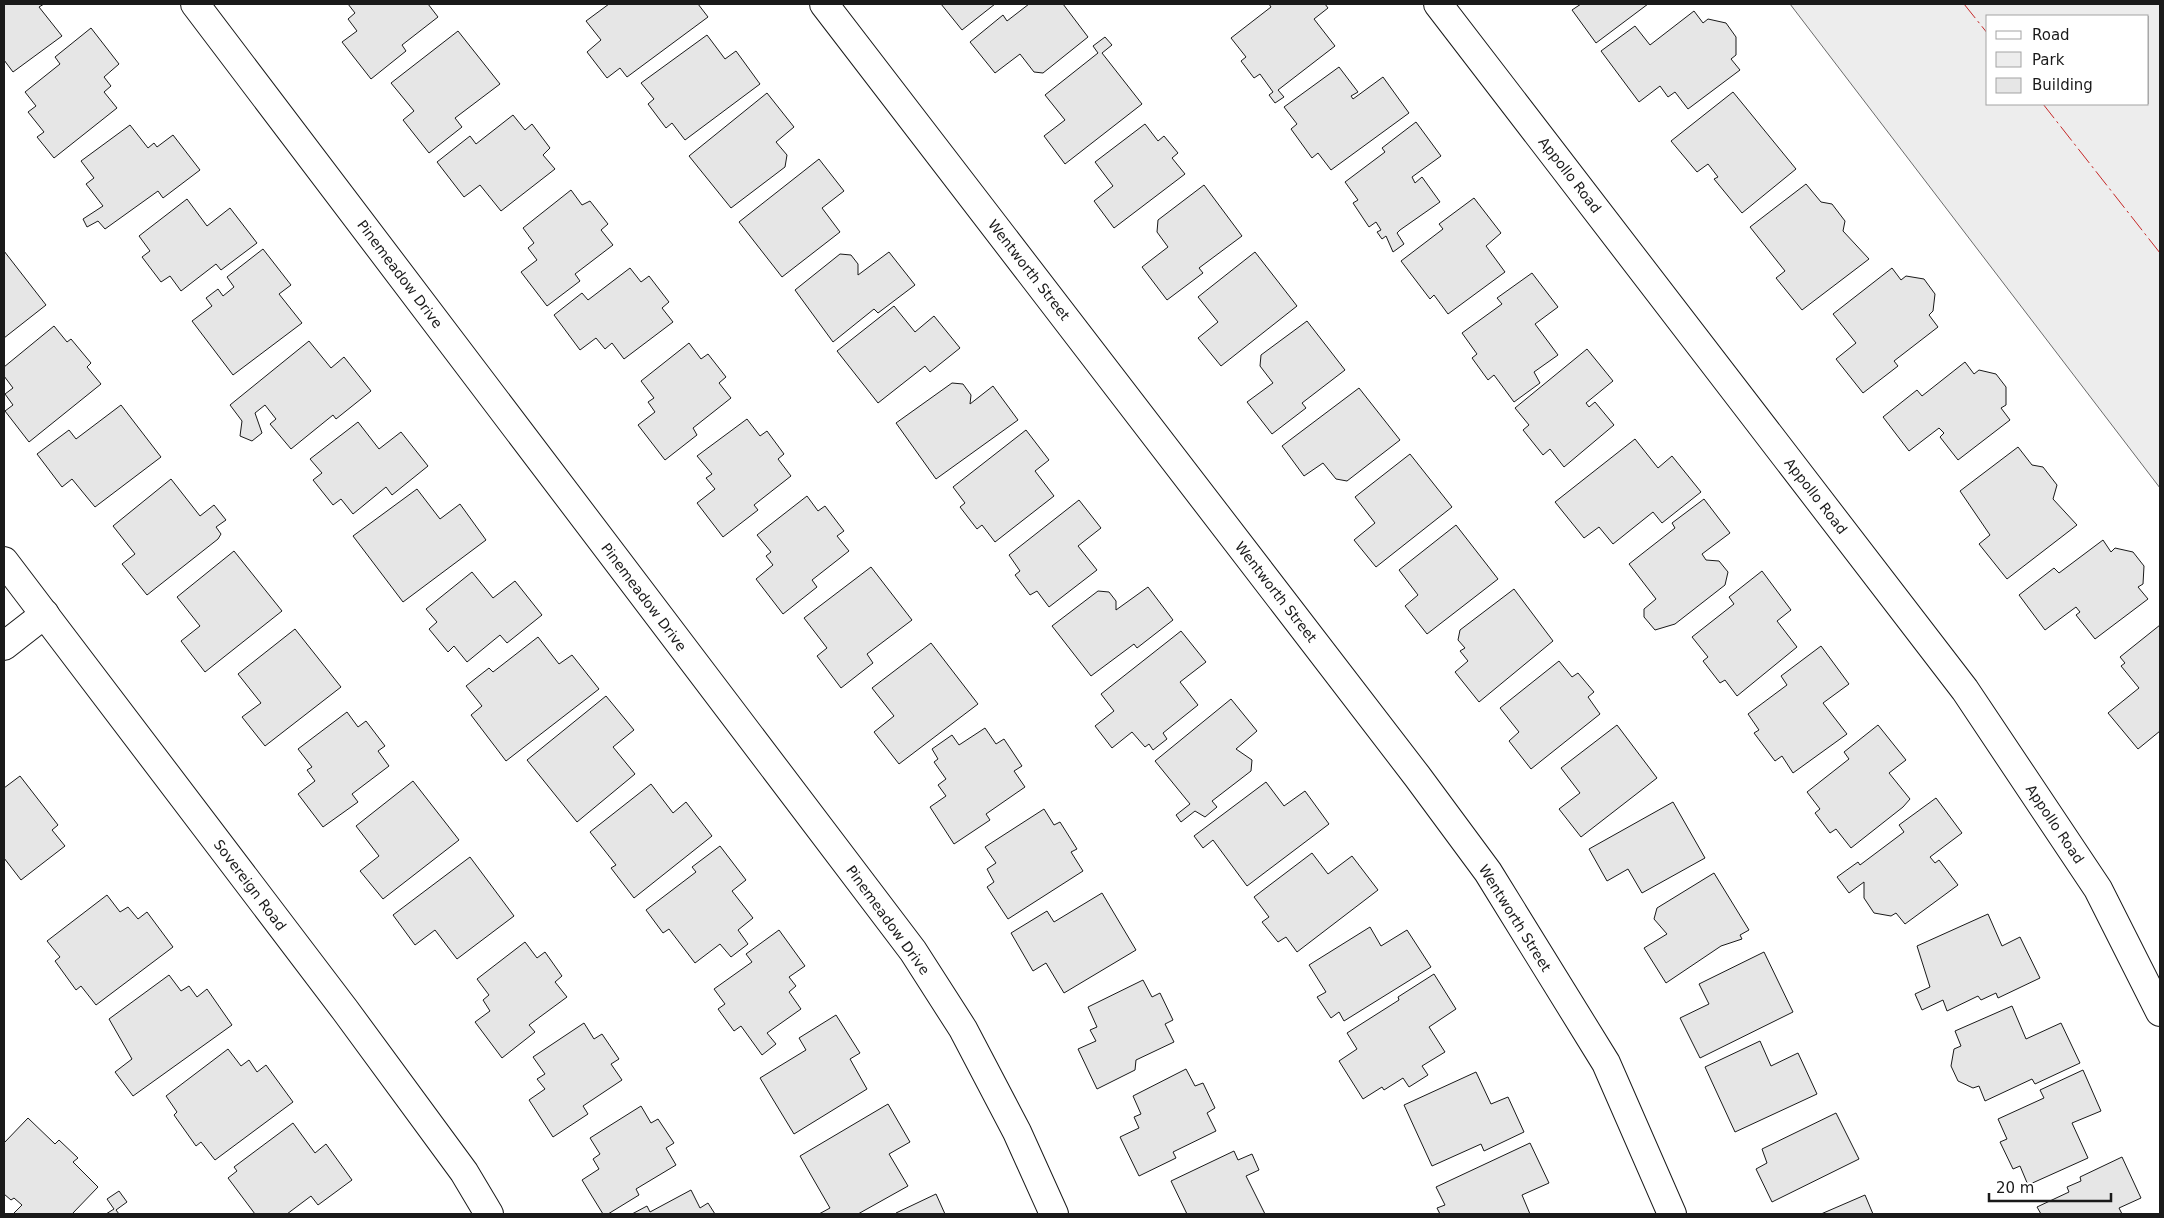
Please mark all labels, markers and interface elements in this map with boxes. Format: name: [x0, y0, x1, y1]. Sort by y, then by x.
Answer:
legend: [1986, 15, 2149, 105]
text: Road: [2032, 26, 2070, 44]
text: Park: [2032, 51, 2065, 69]
text: Building: [2032, 76, 2093, 94]
street label: Appollo Road: [1535, 134, 1605, 216]
street label: Pinemeadow Drive: [354, 217, 446, 331]
street label: Wentworth Street: [985, 217, 1074, 324]
street label: Appollo Road: [1781, 455, 1851, 537]
street label: Wentworth Street: [1232, 539, 1321, 646]
street label: Pinemeadow Drive: [598, 540, 690, 654]
street label: Appollo Road: [2023, 781, 2087, 867]
street label: Sovereign Road: [211, 836, 289, 934]
street label: Pinemeadow Drive: [843, 862, 933, 978]
street label: Wentworth Street: [1476, 862, 1555, 975]
scale bar: [1989, 1170, 2112, 1202]
text: 20 m: [1996, 1179, 2034, 1197]

